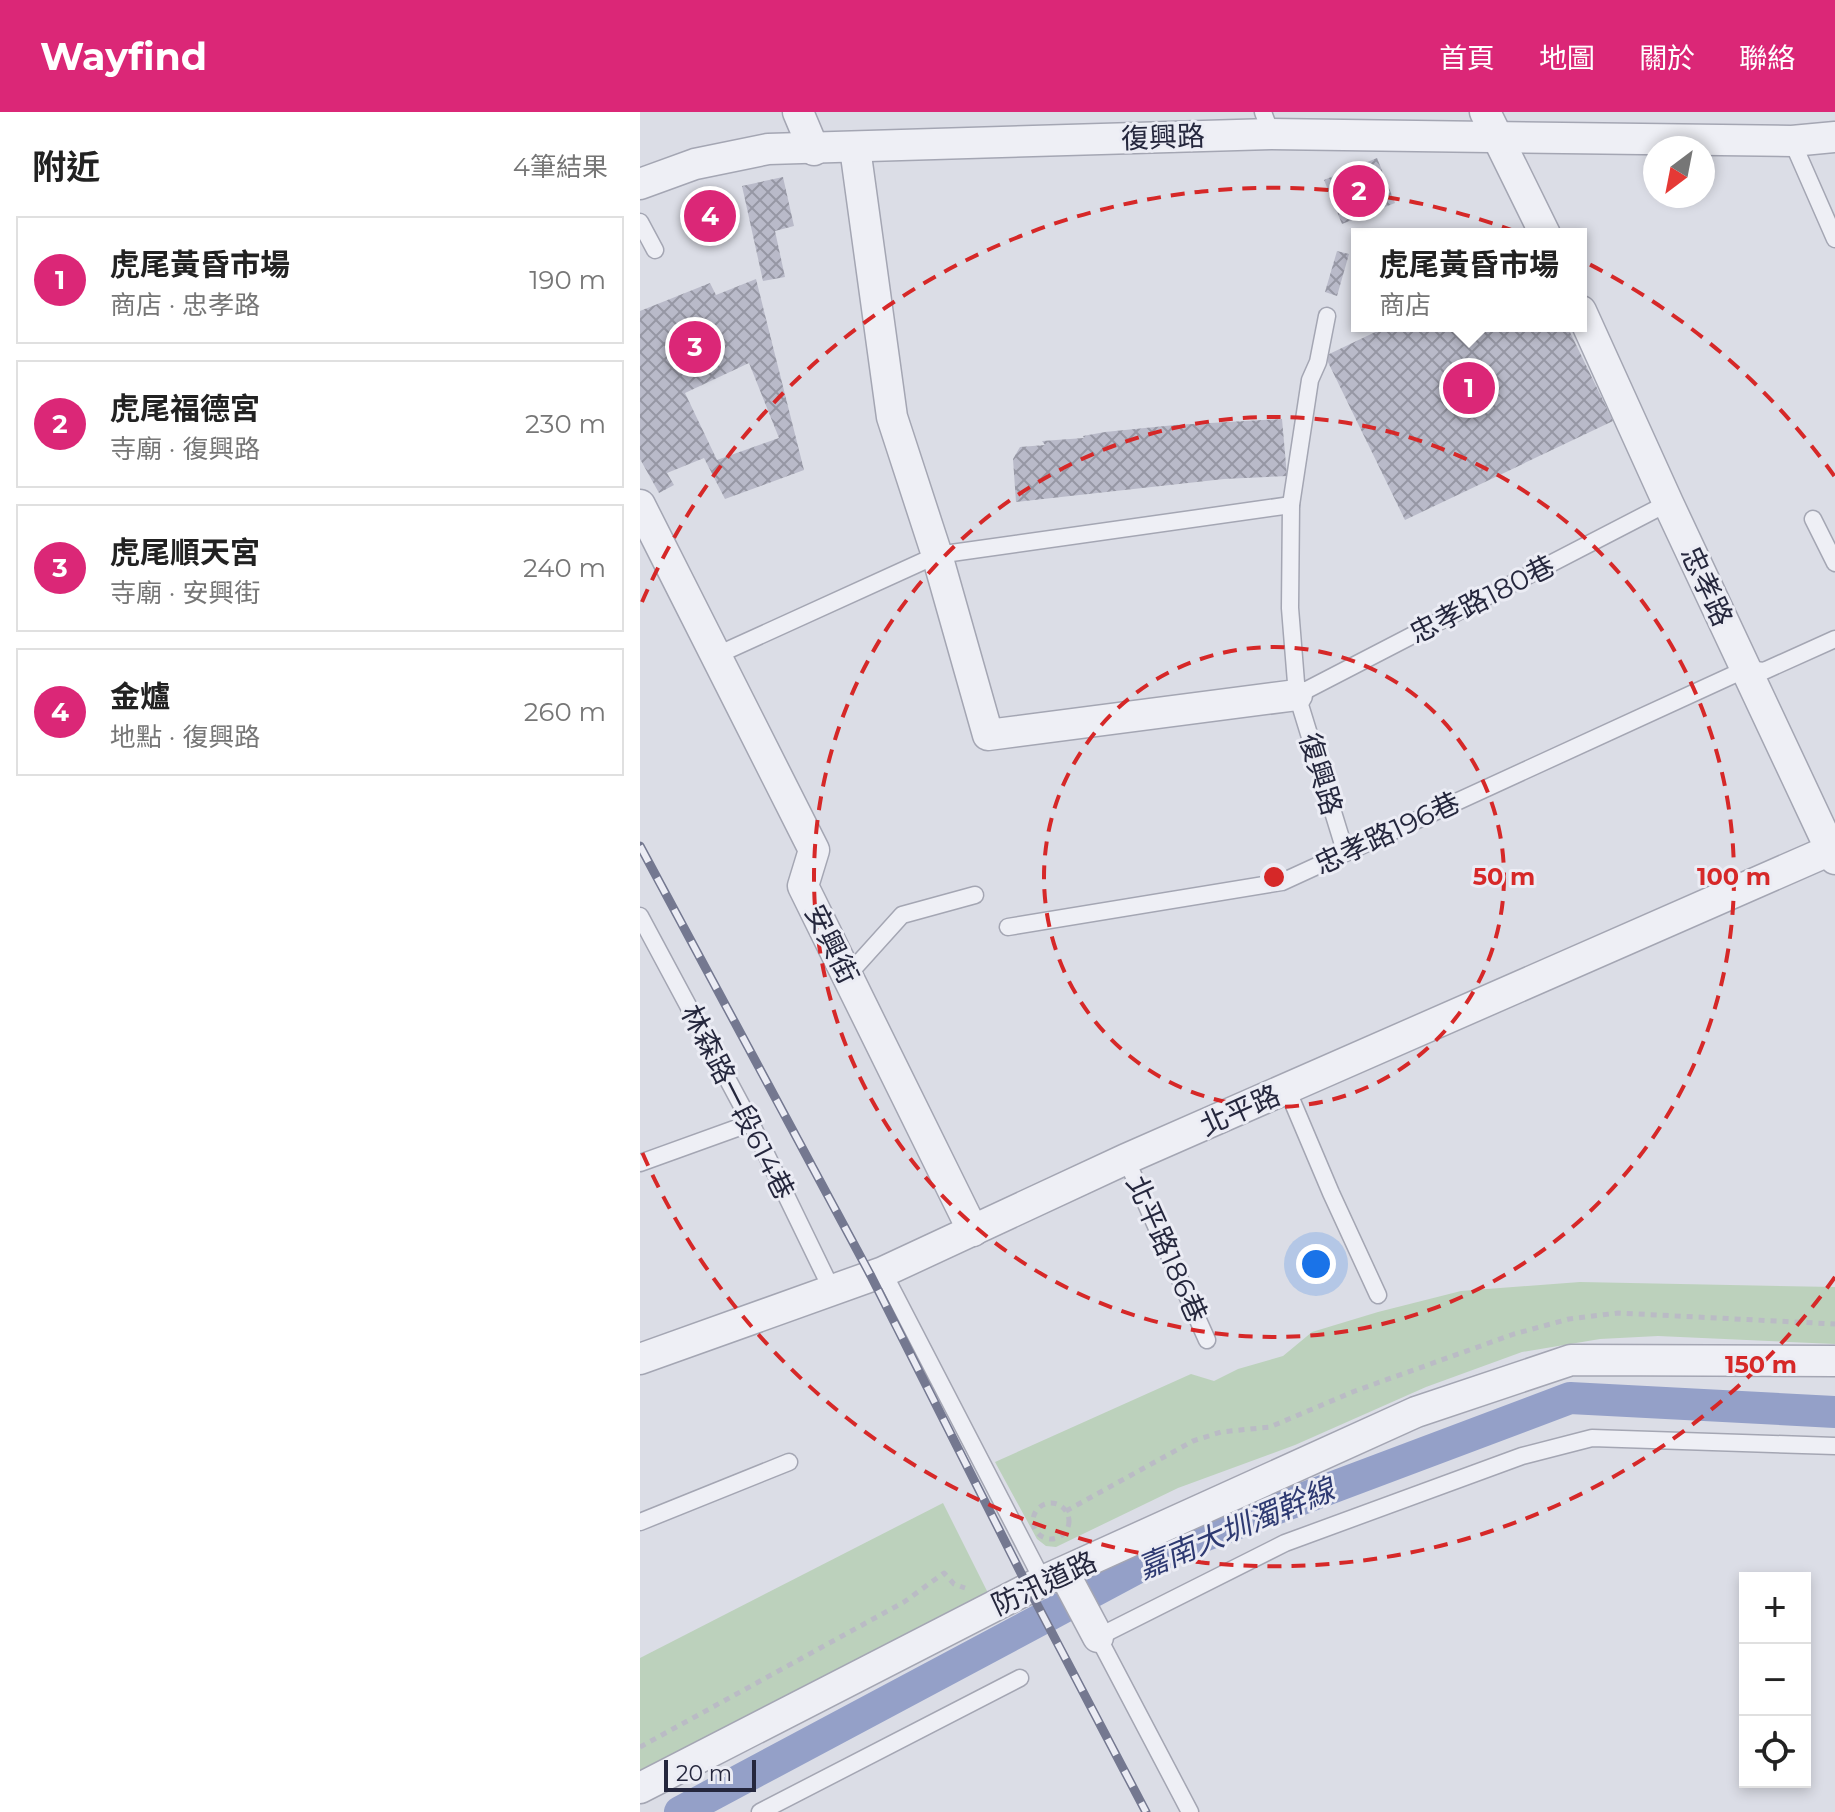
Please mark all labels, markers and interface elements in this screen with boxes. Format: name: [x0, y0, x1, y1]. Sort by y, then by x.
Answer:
text: Wayfind: [40, 33, 207, 80]
text: 首頁: [1439, 41, 1495, 75]
text: 地圖: [1539, 41, 1595, 75]
text: 關於: [1639, 41, 1695, 75]
text: 聯絡: [1739, 41, 1795, 75]
street label: 復興路: [1120, 119, 1206, 155]
north arrow: [1643, 136, 1715, 208]
text: 附近: [32, 146, 100, 188]
text: 4筆結果: [513, 151, 608, 183]
pin: 2: [1333, 161, 1385, 221]
pin: 4: [684, 186, 736, 246]
popup: [1351, 228, 1587, 332]
text: 虎尾黃昏市場: [110, 246, 290, 283]
text: 虎尾黃昏市場: [1379, 246, 1559, 283]
text: 1: [55, 264, 65, 296]
text: 190 m: [529, 264, 606, 296]
text: 商店 · 忠孝路: [110, 289, 260, 321]
text: 商店: [1379, 289, 1431, 321]
pin: 3: [669, 317, 721, 377]
pin: 1: [1443, 358, 1495, 418]
text: 虎尾福德宮: [110, 390, 260, 427]
text: 2: [52, 408, 68, 440]
text: 230 m: [525, 408, 606, 440]
text: 寺廟 · 復興路: [110, 433, 260, 465]
text: 虎尾順天宮: [110, 534, 260, 571]
street label: 忠孝路: [1674, 541, 1740, 631]
street label: 忠孝路180巷: [1404, 548, 1560, 650]
text: 3: [52, 552, 68, 584]
text: 240 m: [523, 552, 606, 584]
text: 寺廟 · 安興街: [110, 577, 260, 609]
text: 金爐: [110, 678, 170, 715]
text: 4: [51, 696, 69, 728]
text: 260 m: [524, 696, 606, 728]
text: 地點 · 復興路: [110, 721, 260, 753]
street label: 復興路: [1292, 729, 1350, 819]
street label: 忠孝路196巷: [1309, 785, 1465, 881]
text: 50 m: [1473, 862, 1535, 891]
text: 100 m: [1697, 862, 1771, 891]
centre of rings: [1260, 863, 1288, 891]
street label: 安興街: [798, 899, 866, 989]
street label: 林森路一段614巷: [674, 999, 802, 1205]
street label: 北平路: [1195, 1077, 1285, 1143]
street label: 北平路186巷: [1120, 1170, 1214, 1328]
your location: [1296, 1244, 1336, 1284]
text: 150 m: [1725, 1350, 1797, 1379]
water label: 嘉南大圳濁幹線: [1132, 1469, 1342, 1587]
street label: 防汛道路: [986, 1544, 1102, 1622]
map controls: [1739, 1572, 1811, 1788]
button: +: [1739, 1572, 1811, 1644]
button: −: [1739, 1644, 1811, 1716]
button: locate: [1739, 1716, 1811, 1788]
scale bar: [664, 1756, 756, 1792]
text: 20 m: [676, 1760, 732, 1787]

